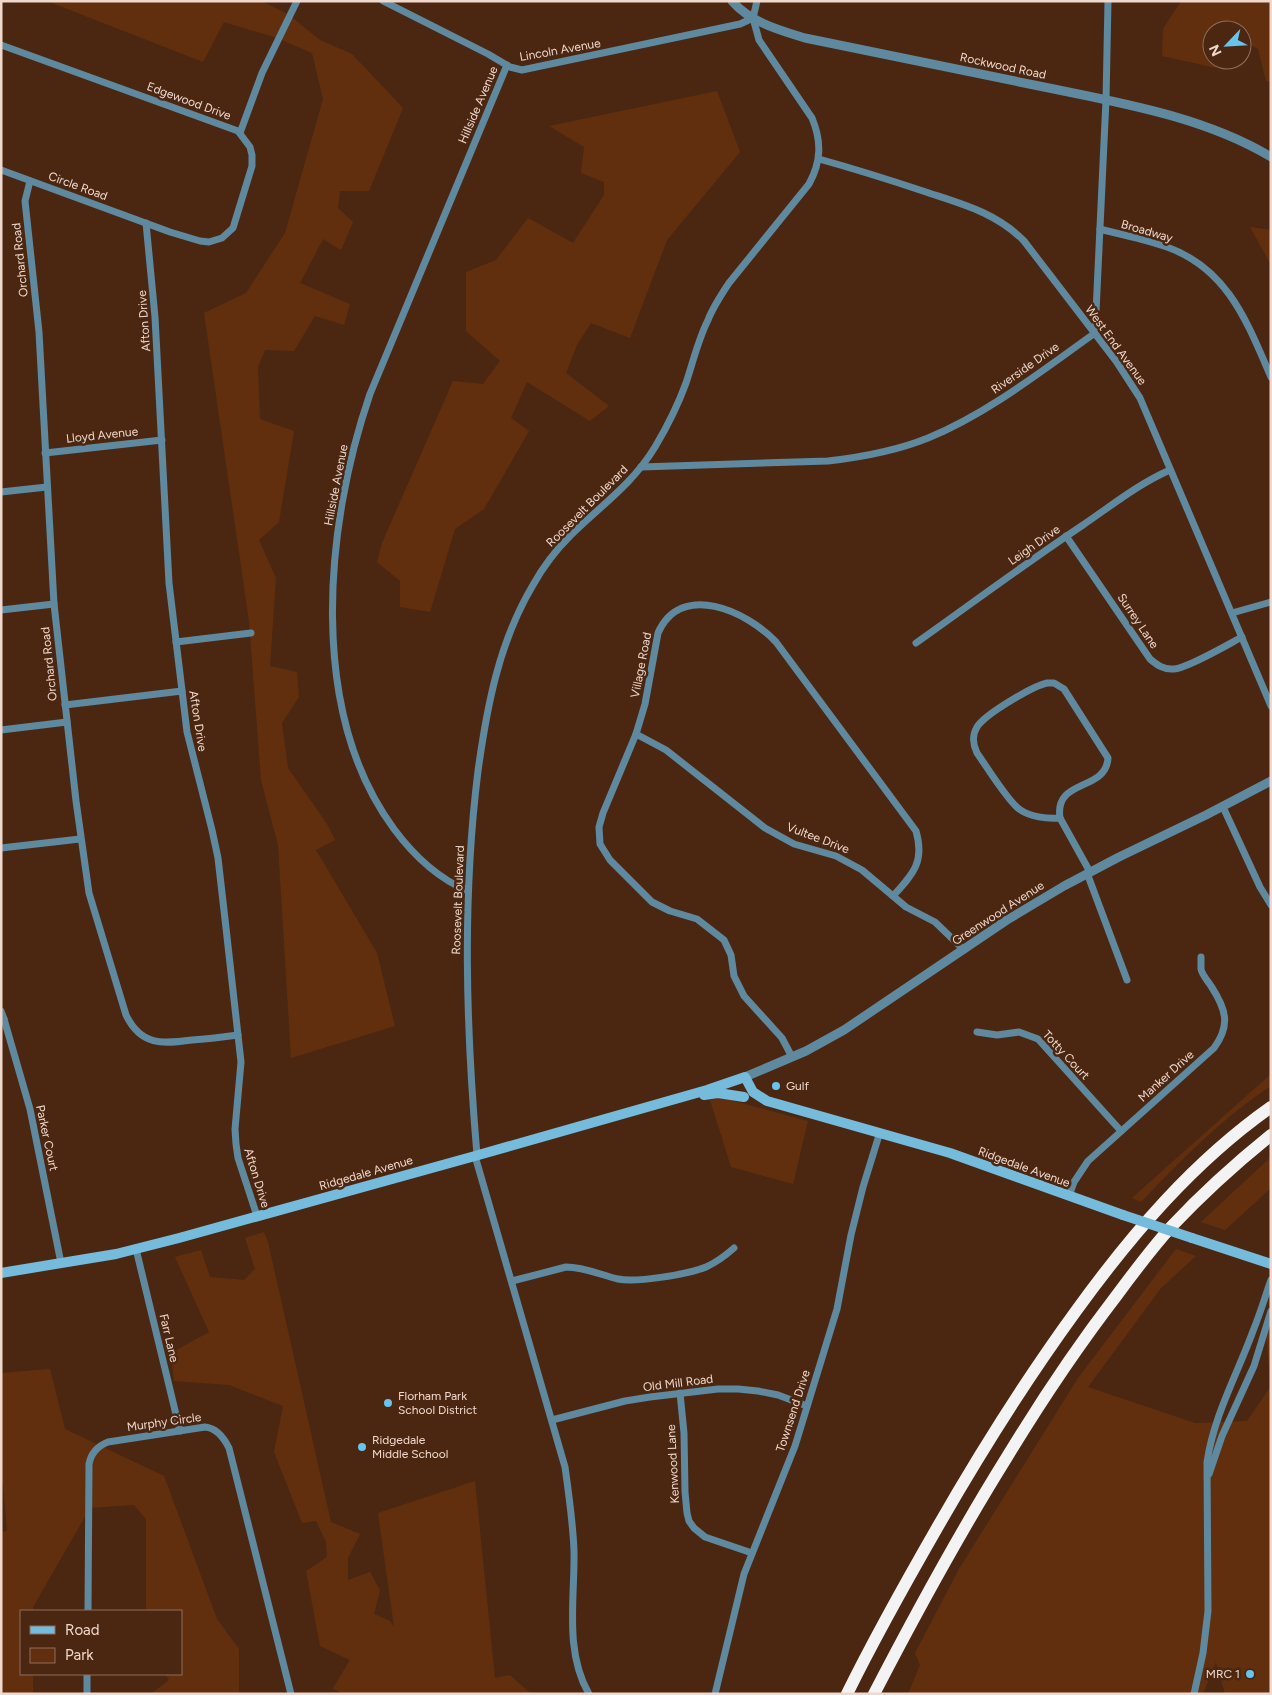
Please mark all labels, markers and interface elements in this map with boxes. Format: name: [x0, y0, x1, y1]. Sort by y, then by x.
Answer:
north arrow: [1202, 20, 1252, 70]
street label: Lincoln Avenue: [518, 36, 602, 64]
text: N: [1206, 42, 1226, 59]
street label: Rockwood Road: [959, 50, 1047, 82]
street label: Hillside Avenue: [455, 64, 501, 146]
street label: Edgewood Drive: [145, 79, 233, 123]
street label: Circle Road: [47, 169, 109, 203]
street label: Broadway: [1120, 217, 1175, 245]
street label: Orchard Road: [9, 222, 31, 298]
street label: Afton Drive: [135, 289, 153, 352]
street label: West End Avenue: [1082, 302, 1150, 388]
street label: Riverside Drive: [988, 339, 1062, 397]
street label: Lloyd Avenue: [65, 424, 139, 446]
street label: Hillside Avenue: [321, 443, 351, 527]
street label: Roosevelt Boulevard: [543, 462, 631, 550]
street label: Leigh Drive: [1005, 522, 1063, 568]
street label: Surrey Lane: [1114, 591, 1162, 652]
street label: Orchard Road: [38, 626, 60, 702]
street label: Village Road: [628, 631, 654, 699]
street label: Afton Drive: [186, 690, 210, 753]
street label: Vultee Drive: [785, 820, 852, 857]
street label: Roosevelt Boulevard: [449, 845, 467, 955]
street label: Greenwood Avenue: [949, 878, 1047, 948]
street label: Totty Court: [1040, 1028, 1093, 1083]
street label: Manker Drive: [1135, 1047, 1197, 1105]
place label: Gulf: [786, 1079, 809, 1093]
marker: Gulf: [770, 1080, 782, 1092]
street label: Parker Court: [33, 1104, 61, 1173]
street label: Ridgedale Avenue: [976, 1144, 1072, 1190]
street label: Afton Drive: [241, 1147, 273, 1210]
street label: Ridgedale Avenue: [318, 1153, 415, 1193]
street label: Farr Lane: [157, 1312, 181, 1364]
street label: Townsend Drive: [773, 1368, 813, 1454]
street label: Old Mill Road: [642, 1372, 714, 1394]
place label: Florham Park School District: [398, 1389, 478, 1417]
marker: Florham Park School District: [382, 1397, 394, 1409]
street label: Murphy Circle: [126, 1410, 203, 1434]
street label: Kenwood Lane: [664, 1424, 682, 1504]
place label: Ridgedale Middle School: [372, 1433, 448, 1461]
marker: Ridgedale Middle School: [356, 1441, 368, 1453]
legend: [20, 1610, 182, 1675]
text: Road: [65, 1621, 100, 1639]
text: Park: [65, 1646, 94, 1664]
place label: MRC 1: [1206, 1667, 1240, 1681]
marker: MRC 1: [1244, 1668, 1256, 1680]

